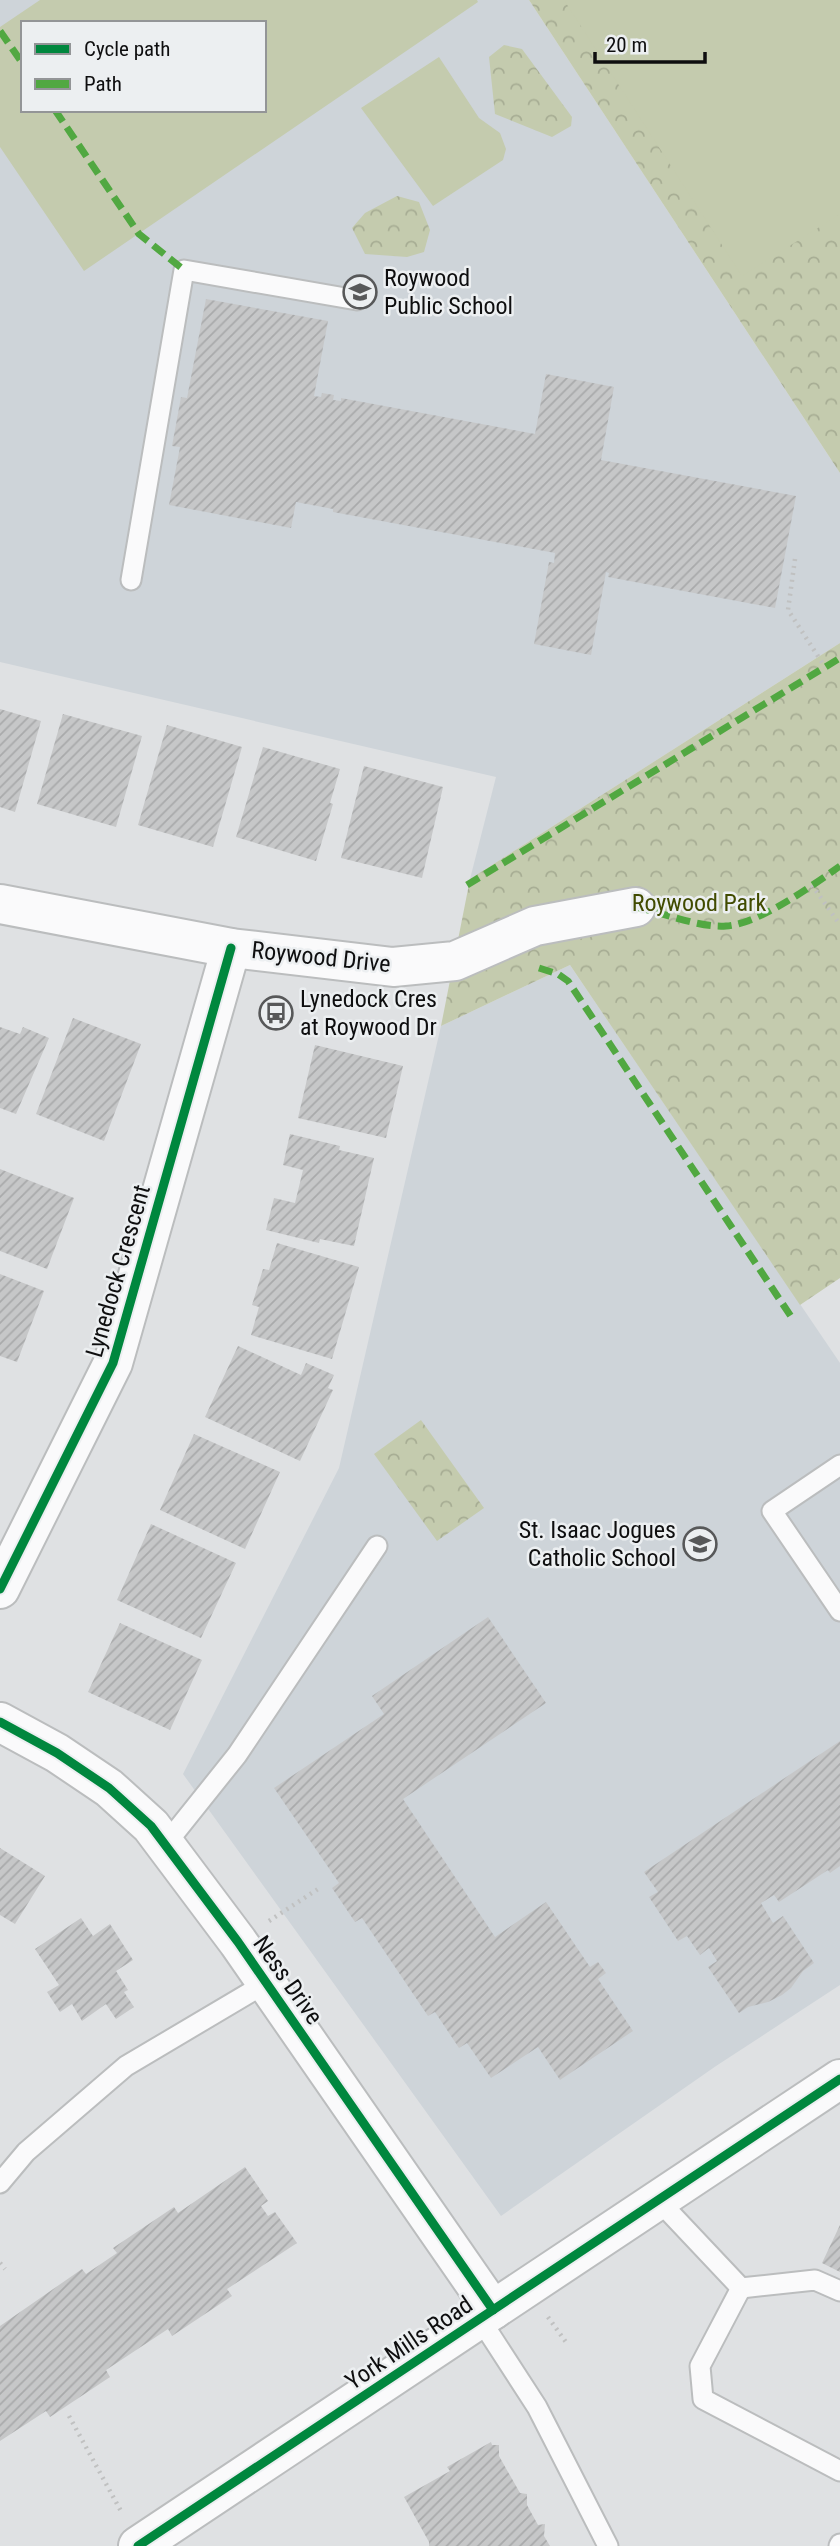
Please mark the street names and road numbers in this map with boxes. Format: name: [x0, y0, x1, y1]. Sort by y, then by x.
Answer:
street label: Roywood Drive: [250, 936, 392, 978]
street label: Lynedock Crescent: [80, 1182, 156, 1360]
street label: Ness Drive: [247, 1930, 329, 2030]
street label: York Mills Road: [340, 2290, 478, 2396]

